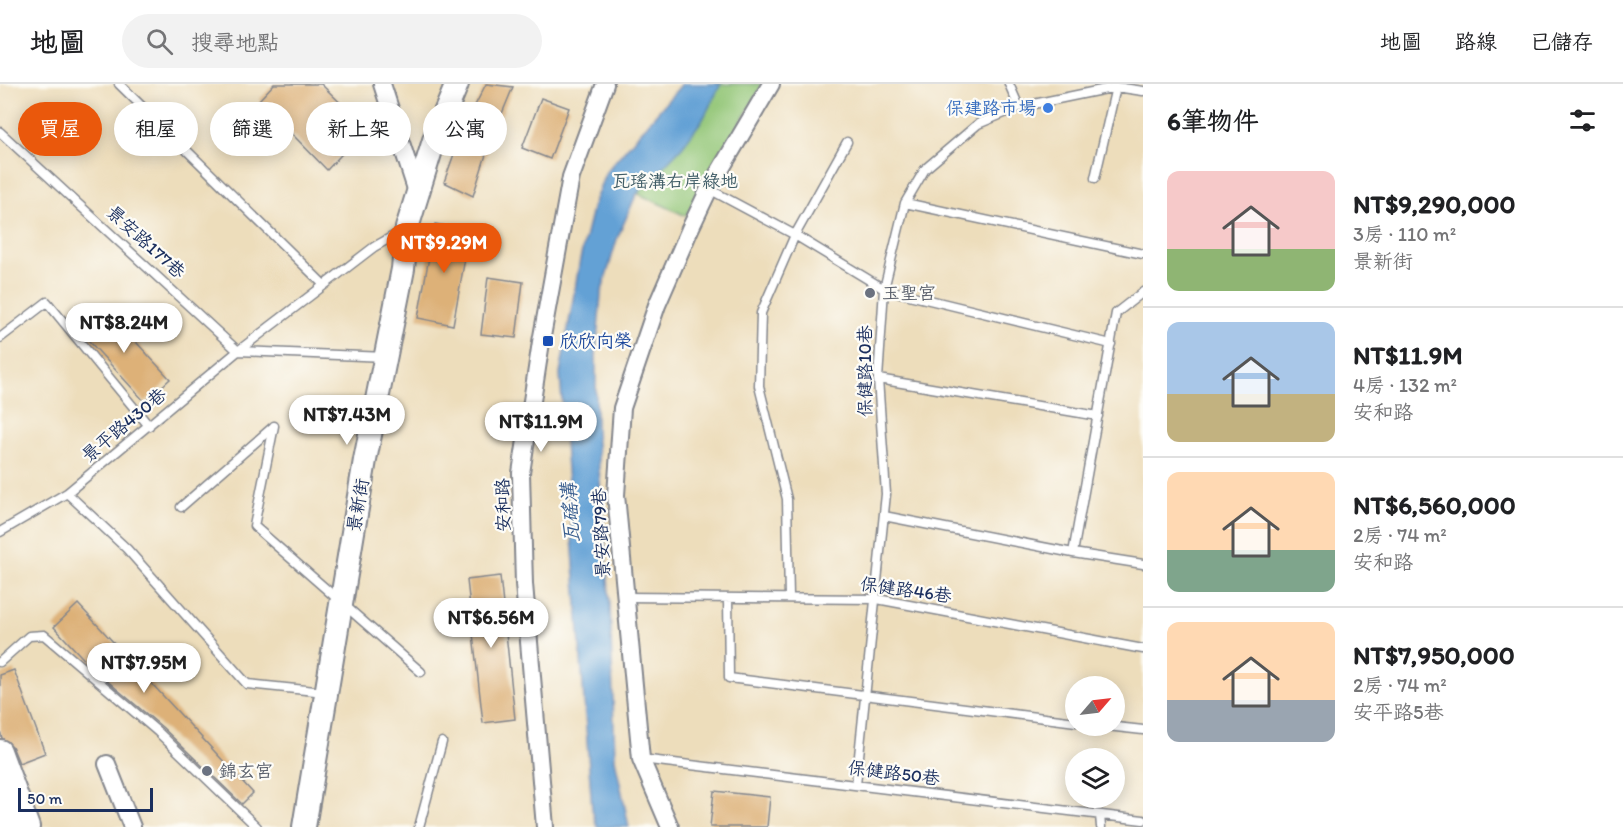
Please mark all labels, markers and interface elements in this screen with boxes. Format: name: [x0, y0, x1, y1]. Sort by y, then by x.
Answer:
search box: [122, 14, 542, 68]
text: 地圖: [30, 25, 86, 59]
icon: search: [143, 25, 176, 58]
text: 搜尋地點: [191, 29, 279, 56]
text: 地圖: [1380, 29, 1422, 54]
text: 路線: [1455, 29, 1497, 54]
text: 已儲存: [1530, 29, 1593, 54]
place label: 保建路市場: [946, 97, 1036, 119]
marker: 保建路市場: [1041, 101, 1055, 115]
chip: 買屋: [18, 102, 102, 156]
chip: 租屋: [114, 102, 198, 156]
chip: 篩選: [210, 102, 294, 156]
chip: 新上架: [306, 102, 411, 156]
chip: 公寓: [423, 102, 507, 156]
icon: filters: [1566, 104, 1599, 137]
text: 6筆物件: [1167, 105, 1259, 137]
park label: 瓦瑤溝右岸綠地: [612, 170, 738, 192]
text: NT$9,290,000: [1353, 188, 1516, 220]
icon: home: [1215, 195, 1287, 267]
street label: 景安路177巷: [102, 201, 190, 283]
text: 3房 · 110 m²: [1353, 222, 1456, 246]
pin: NT$9.29M: [382, 223, 506, 274]
text: NT$9.29M: [401, 230, 487, 254]
text: 景新街: [1353, 249, 1413, 273]
place label: 玉聖宮: [882, 282, 936, 304]
marker: 玉聖宮: [863, 286, 877, 300]
pin: NT$8.24M: [62, 303, 186, 354]
text: NT$8.24M: [80, 310, 168, 334]
street label: 保健路10巷: [854, 325, 876, 417]
place label: 欣欣向榮: [560, 330, 632, 352]
marker: 欣欣向榮: [541, 334, 555, 348]
text: NT$11.9M: [1353, 339, 1463, 371]
icon: home: [1215, 346, 1287, 418]
text: 4房 · 132 m²: [1353, 373, 1457, 397]
street label: 景平路430巷: [77, 383, 171, 467]
pin: NT$7.43M: [285, 395, 409, 446]
text: 安和路: [1353, 400, 1413, 424]
text: NT$7.43M: [303, 402, 391, 426]
pin: NT$11.9M: [479, 402, 603, 453]
text: NT$11.9M: [499, 409, 583, 433]
street label: 景新街: [342, 477, 374, 533]
street label: 安和路: [492, 478, 514, 532]
water label: 瓦磘溝: [556, 480, 584, 544]
street label: 景安路79巷: [588, 487, 614, 579]
text: NT$6,560,000: [1353, 489, 1516, 521]
icon: home: [1215, 496, 1287, 568]
text: 2房 · 74 m²: [1353, 523, 1447, 547]
text: 安和路: [1353, 550, 1413, 574]
street label: 保健路46巷: [859, 573, 953, 607]
pin: NT$6.56M: [429, 598, 553, 649]
text: NT$6.56M: [447, 605, 535, 629]
text: NT$7,950,000: [1353, 639, 1515, 671]
pin: NT$7.95M: [82, 643, 206, 694]
icon: home: [1215, 646, 1287, 718]
text: NT$7.95M: [101, 650, 187, 674]
text: 2房 · 74 m²: [1353, 673, 1447, 697]
north arrow: [1065, 676, 1125, 736]
map controls: [1065, 676, 1125, 808]
text: 安平路5巷: [1353, 700, 1444, 724]
button: layers: [1065, 748, 1125, 808]
street label: 保健路50巷: [847, 756, 941, 790]
place label: 錦玄宮: [219, 760, 273, 782]
marker: 錦玄宮: [200, 764, 214, 778]
scale bar: [18, 785, 153, 812]
text: 50 m: [27, 789, 62, 808]

